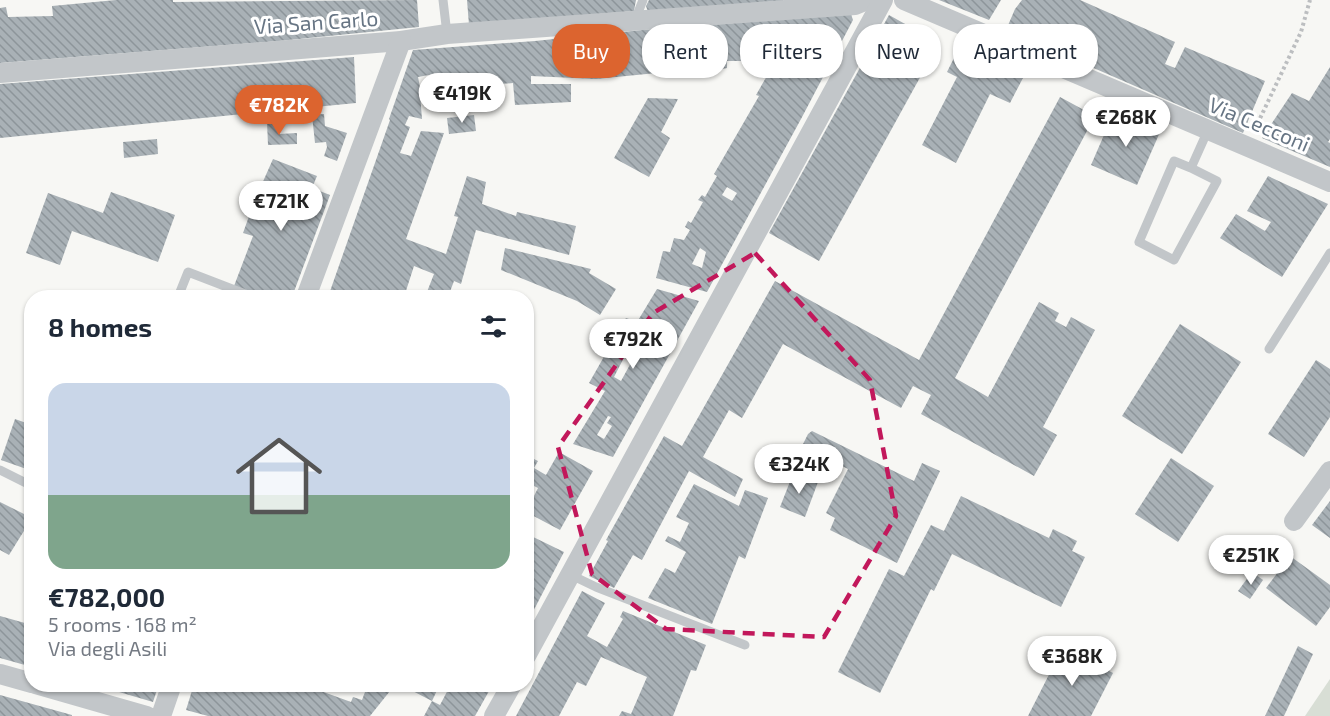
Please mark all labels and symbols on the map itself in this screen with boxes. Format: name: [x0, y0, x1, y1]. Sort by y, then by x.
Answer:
street label: Via San Carlo: [253, 5, 379, 38]
pin: €419K: [420, 73, 504, 124]
pin: €782K: [237, 85, 321, 136]
street label: Via Cecconi: [1205, 91, 1314, 156]
pin: €268K: [1084, 97, 1168, 148]
pin: €721K: [239, 181, 323, 232]
pin: €792K: [591, 319, 675, 370]
pin: €324K: [757, 444, 841, 495]
pin: €251K: [1209, 535, 1293, 586]
pin: €368K: [1030, 636, 1114, 687]

